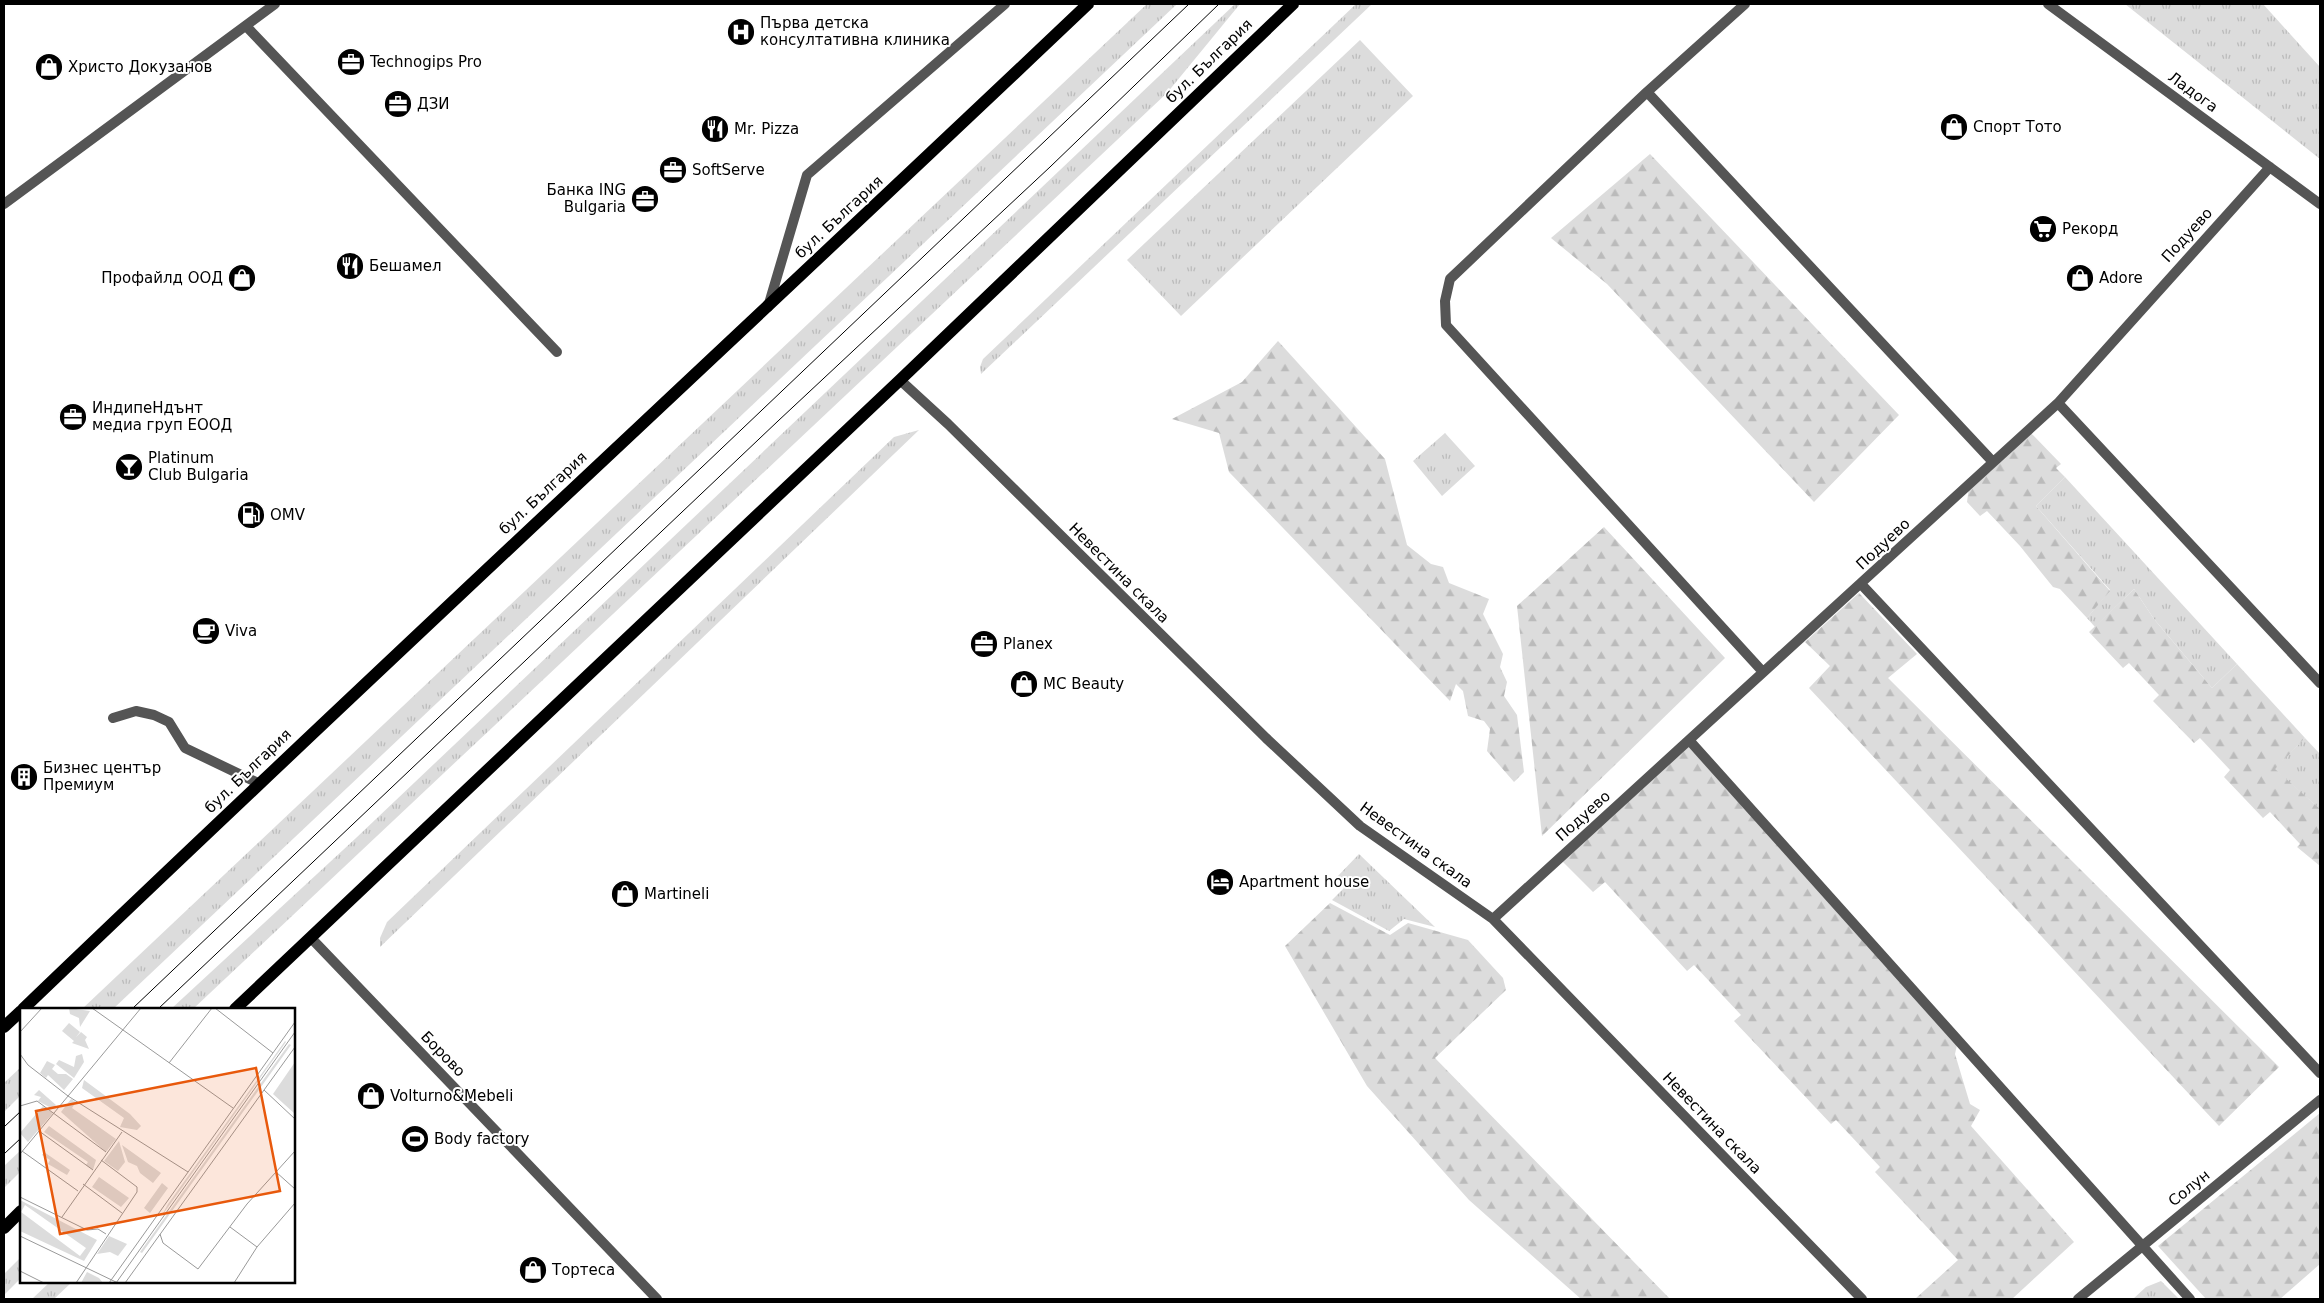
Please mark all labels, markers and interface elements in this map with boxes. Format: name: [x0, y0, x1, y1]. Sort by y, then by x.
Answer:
place label: Първа детска консултативна клиника: [760, 14, 950, 49]
street label: бул. България: [1162, 15, 1256, 107]
hospital icon: Първа детска консултативна клиника: [726, 17, 756, 47]
office icon: Technogips Pro: [336, 47, 366, 77]
shop icon: Христо Докузанов: [34, 52, 64, 82]
place label: Technogips Pro: [369, 53, 482, 71]
place label: Христо Докузанов: [68, 58, 212, 76]
street label: Ладога: [2165, 68, 2221, 116]
office icon: ДЗИ: [383, 89, 413, 119]
place label: ДЗИ: [417, 95, 450, 113]
shop icon: Спорт Тото: [1939, 112, 1969, 142]
restaurant icon: Mr. Pizza: [700, 114, 730, 144]
place label: Спорт Тото: [1973, 118, 2062, 136]
place label: Mr. Pizza: [734, 120, 799, 138]
office icon: SoftServe: [658, 155, 688, 185]
place label: SoftServe: [692, 161, 765, 179]
street label: бул. България: [792, 172, 886, 262]
place label: Банка ING Bulgaria: [546, 181, 626, 216]
office icon: Банка ING Bulgaria: [630, 184, 660, 214]
street label: Подуево: [2158, 204, 2216, 266]
supermarket icon: Рекорд: [2028, 214, 2058, 244]
place label: Рекорд: [2062, 220, 2118, 238]
restaurant icon: Бешамел: [335, 251, 365, 281]
place label: Бешамел: [369, 257, 442, 275]
shop icon: Профайлд ООД: [227, 263, 257, 293]
shop icon: Adore: [2065, 263, 2095, 293]
place label: Профайлд ООД: [101, 269, 223, 287]
place label: Adore: [2099, 269, 2143, 287]
place label: ИндипеНдънт медиа груп ЕООД: [92, 399, 232, 434]
office icon: ИндипеНдънт медиа груп ЕООД: [58, 402, 88, 432]
street label: бул. България: [496, 448, 590, 538]
place label: Platinum Club Bulgaria: [148, 449, 249, 484]
bar icon: Platinum Club Bulgaria: [114, 452, 144, 482]
fuel station icon: OMV: [236, 500, 266, 530]
place label: OMV: [270, 506, 306, 524]
street label: Подуево: [1852, 515, 1914, 573]
street label: Невестина скала: [1065, 519, 1173, 627]
cafe icon: Viva: [191, 616, 221, 646]
place label: Viva: [225, 622, 257, 640]
office icon: Planex: [969, 629, 999, 659]
place label: Planex: [1003, 635, 1053, 653]
shop icon: MC Beauty: [1009, 669, 1039, 699]
place label: MC Beauty: [1043, 675, 1124, 693]
street label: бул. България: [201, 725, 295, 817]
place label: Бизнес център Премиум: [43, 759, 161, 794]
building icon: Бизнес център Премиум: [9, 762, 39, 792]
street label: Подуево: [1552, 787, 1614, 845]
street label: Невестина скала: [1356, 798, 1476, 892]
hotel icon: Apartment house: [1205, 867, 1235, 897]
place label: Apartment house: [1239, 873, 1369, 891]
shop icon: Martineli: [610, 879, 640, 909]
place label: Martineli: [644, 885, 709, 903]
inset map: [20, 1008, 295, 1283]
street label: Борово: [417, 1028, 469, 1080]
street label: Невестина скала: [1659, 1068, 1765, 1178]
shop icon: Volturno&Mebeli: [356, 1081, 386, 1111]
place label: Volturno&Mebeli: [390, 1087, 513, 1105]
sports icon: Body factory: [400, 1124, 430, 1154]
place label: Body factory: [434, 1130, 530, 1148]
street label: Солун: [2165, 1166, 2213, 1210]
shop icon: Тортеса: [518, 1255, 548, 1285]
place label: Тортеса: [551, 1261, 615, 1279]

